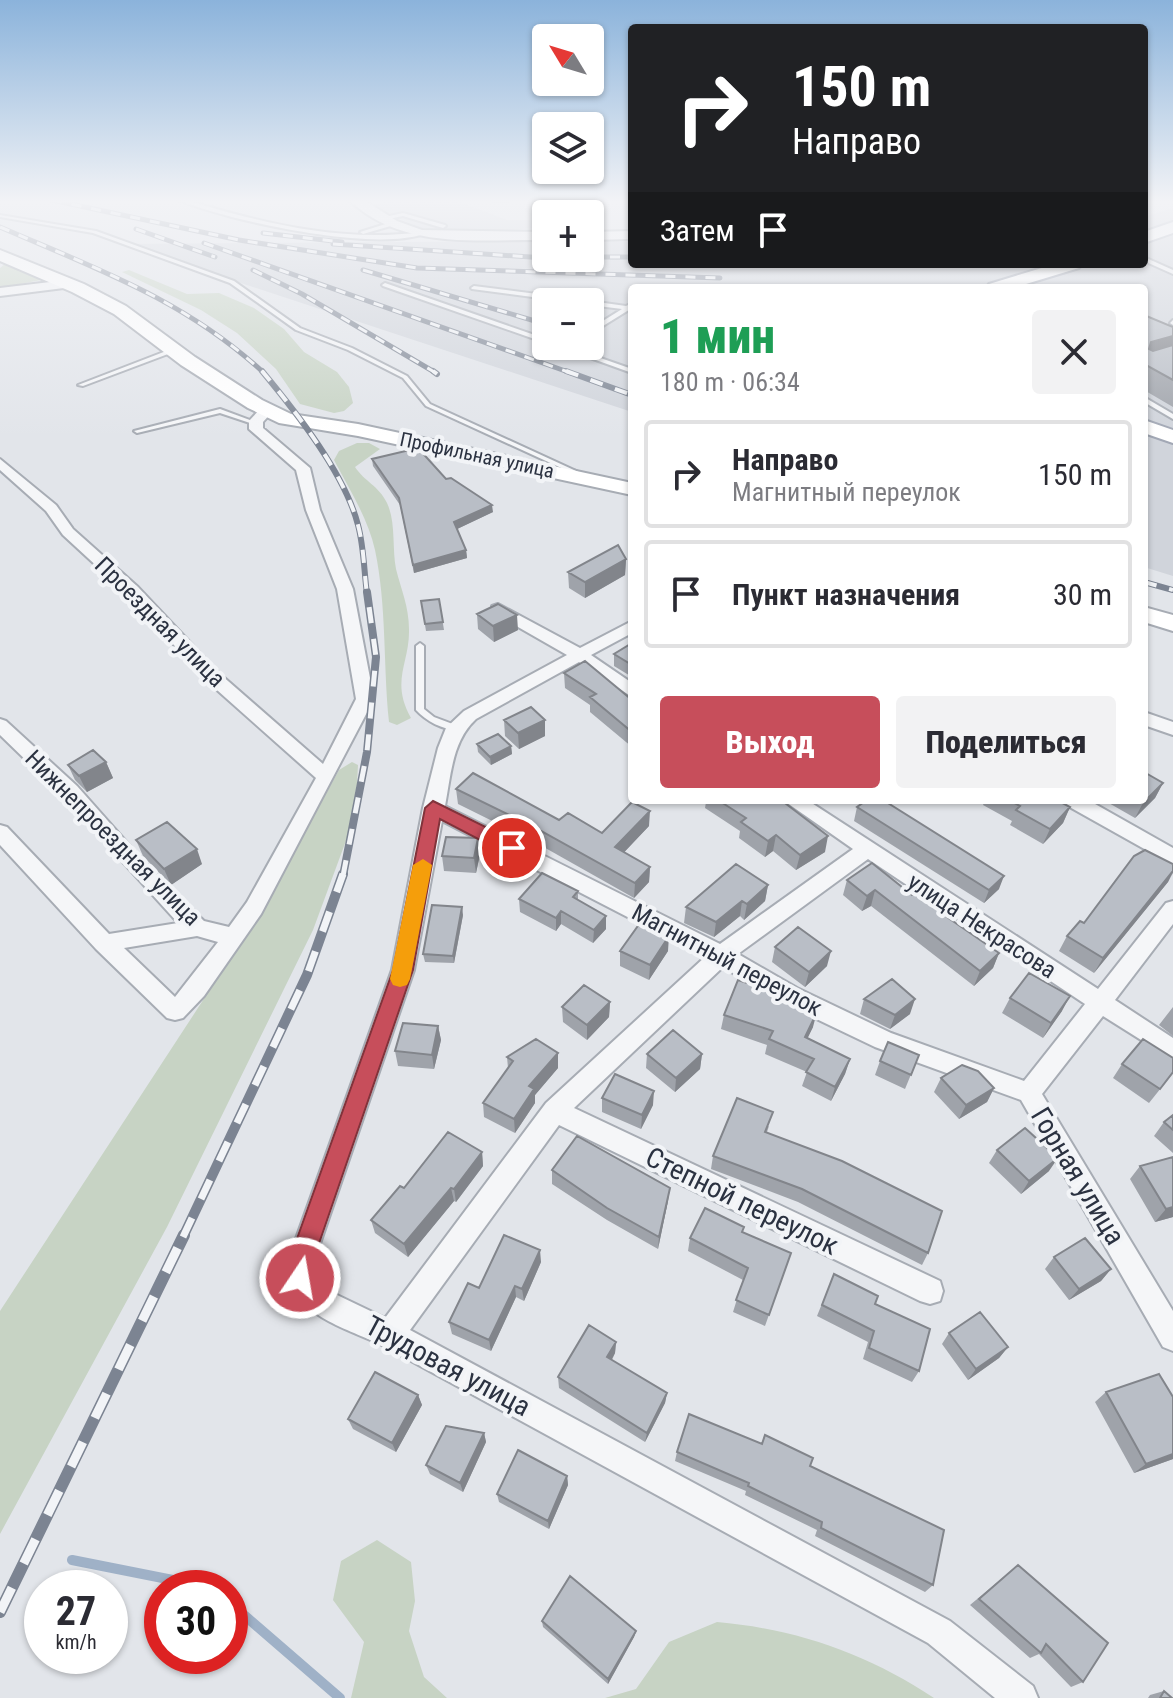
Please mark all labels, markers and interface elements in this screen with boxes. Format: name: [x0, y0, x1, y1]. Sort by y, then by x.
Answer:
north arrow: [532, 24, 604, 96]
map controls: [532, 24, 604, 360]
text: 150 m: [792, 54, 931, 120]
icon: right: [660, 56, 764, 160]
button: layers: [532, 112, 604, 184]
text: Направо: [792, 121, 921, 163]
button: +: [532, 200, 604, 272]
icon: arrive: [751, 208, 795, 252]
text: Затем: [660, 213, 735, 248]
button: −: [532, 288, 604, 360]
text: 1 мин: [660, 308, 775, 365]
button: close: [1032, 310, 1116, 394]
text: 180 m · 06:34: [660, 367, 800, 397]
street label: Профильная улица: [398, 427, 556, 483]
text: Направо: [732, 442, 838, 477]
icon: right: [664, 452, 708, 496]
text: 150 m: [1038, 457, 1112, 492]
text: Магнитный переулок: [732, 477, 961, 507]
street label: Проездная улица: [89, 551, 231, 693]
icon: arrive: [664, 572, 708, 616]
text: Пункт назначения: [732, 577, 960, 612]
text: 30 m: [1053, 577, 1112, 612]
button: Выход: [660, 696, 880, 788]
button: Поделиться: [896, 696, 1116, 788]
street label: Нижнепроездная улица: [20, 745, 206, 931]
pin: [478, 814, 546, 882]
icon: arrive: [490, 826, 534, 870]
street label: улица Некрасова: [903, 868, 1061, 984]
street label: Магнитный переулок: [627, 898, 827, 1022]
street label: Горная улица: [1024, 1101, 1132, 1251]
street label: Степной переулок: [640, 1140, 844, 1262]
position arrow: [258, 1236, 342, 1320]
street label: Трудовая улица: [360, 1309, 536, 1423]
speed limit sign: 30: [144, 1570, 248, 1674]
text: 27: [56, 1588, 96, 1635]
text: km/h: [55, 1630, 97, 1654]

